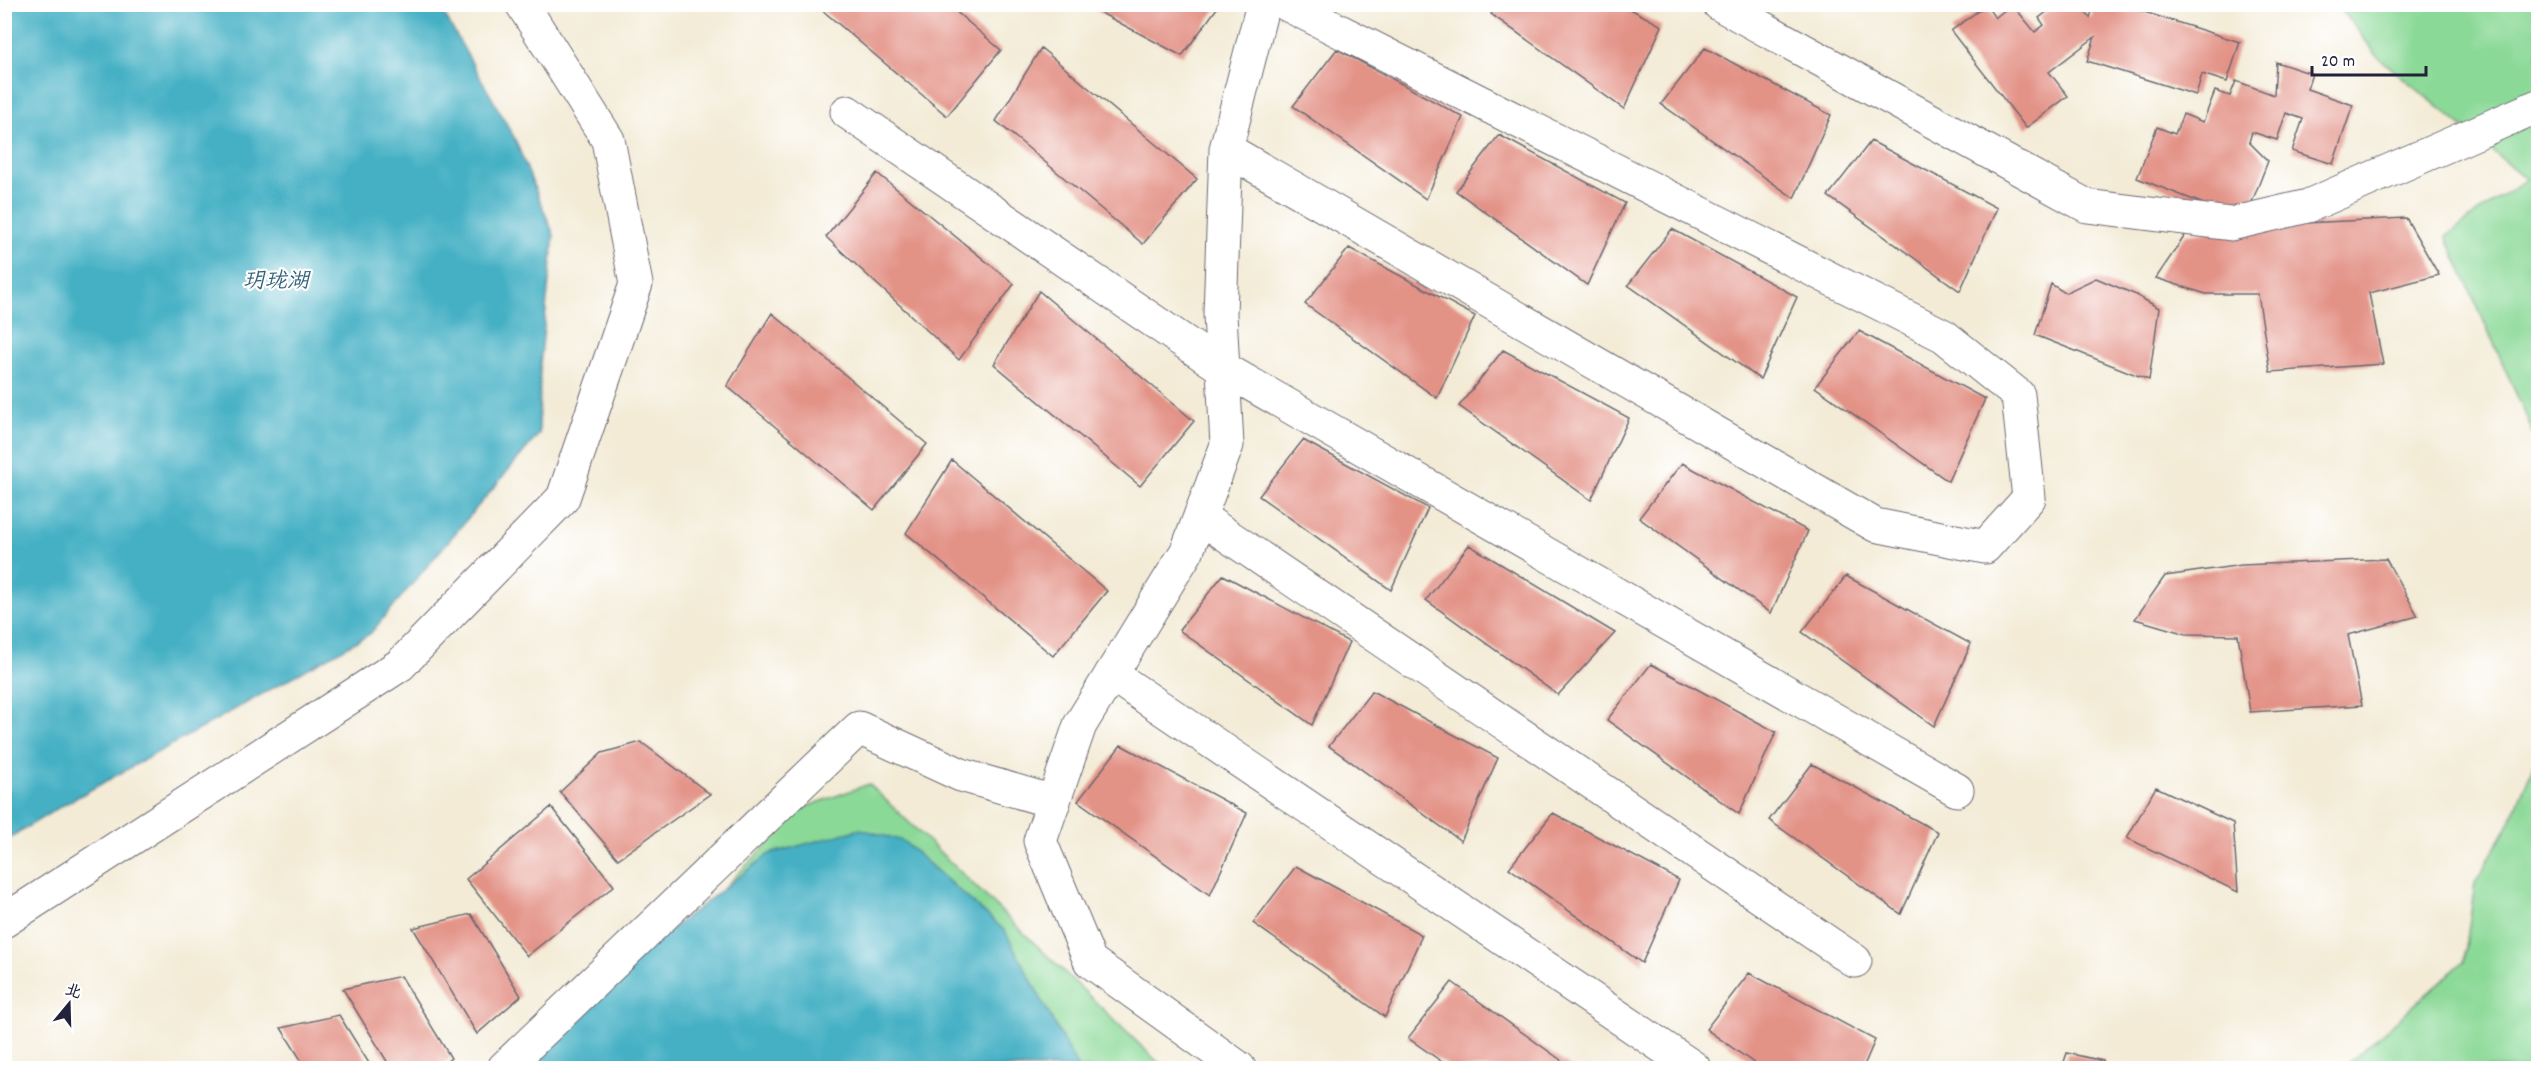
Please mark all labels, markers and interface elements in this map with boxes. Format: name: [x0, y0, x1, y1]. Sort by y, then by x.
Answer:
scale bar: [2312, 39, 2426, 77]
text: 20 m: [2321, 50, 2355, 75]
water label: 玥珑湖: [243, 267, 311, 298]
north arrow: [39, 974, 99, 1034]
text: 北: [62, 979, 84, 1006]

